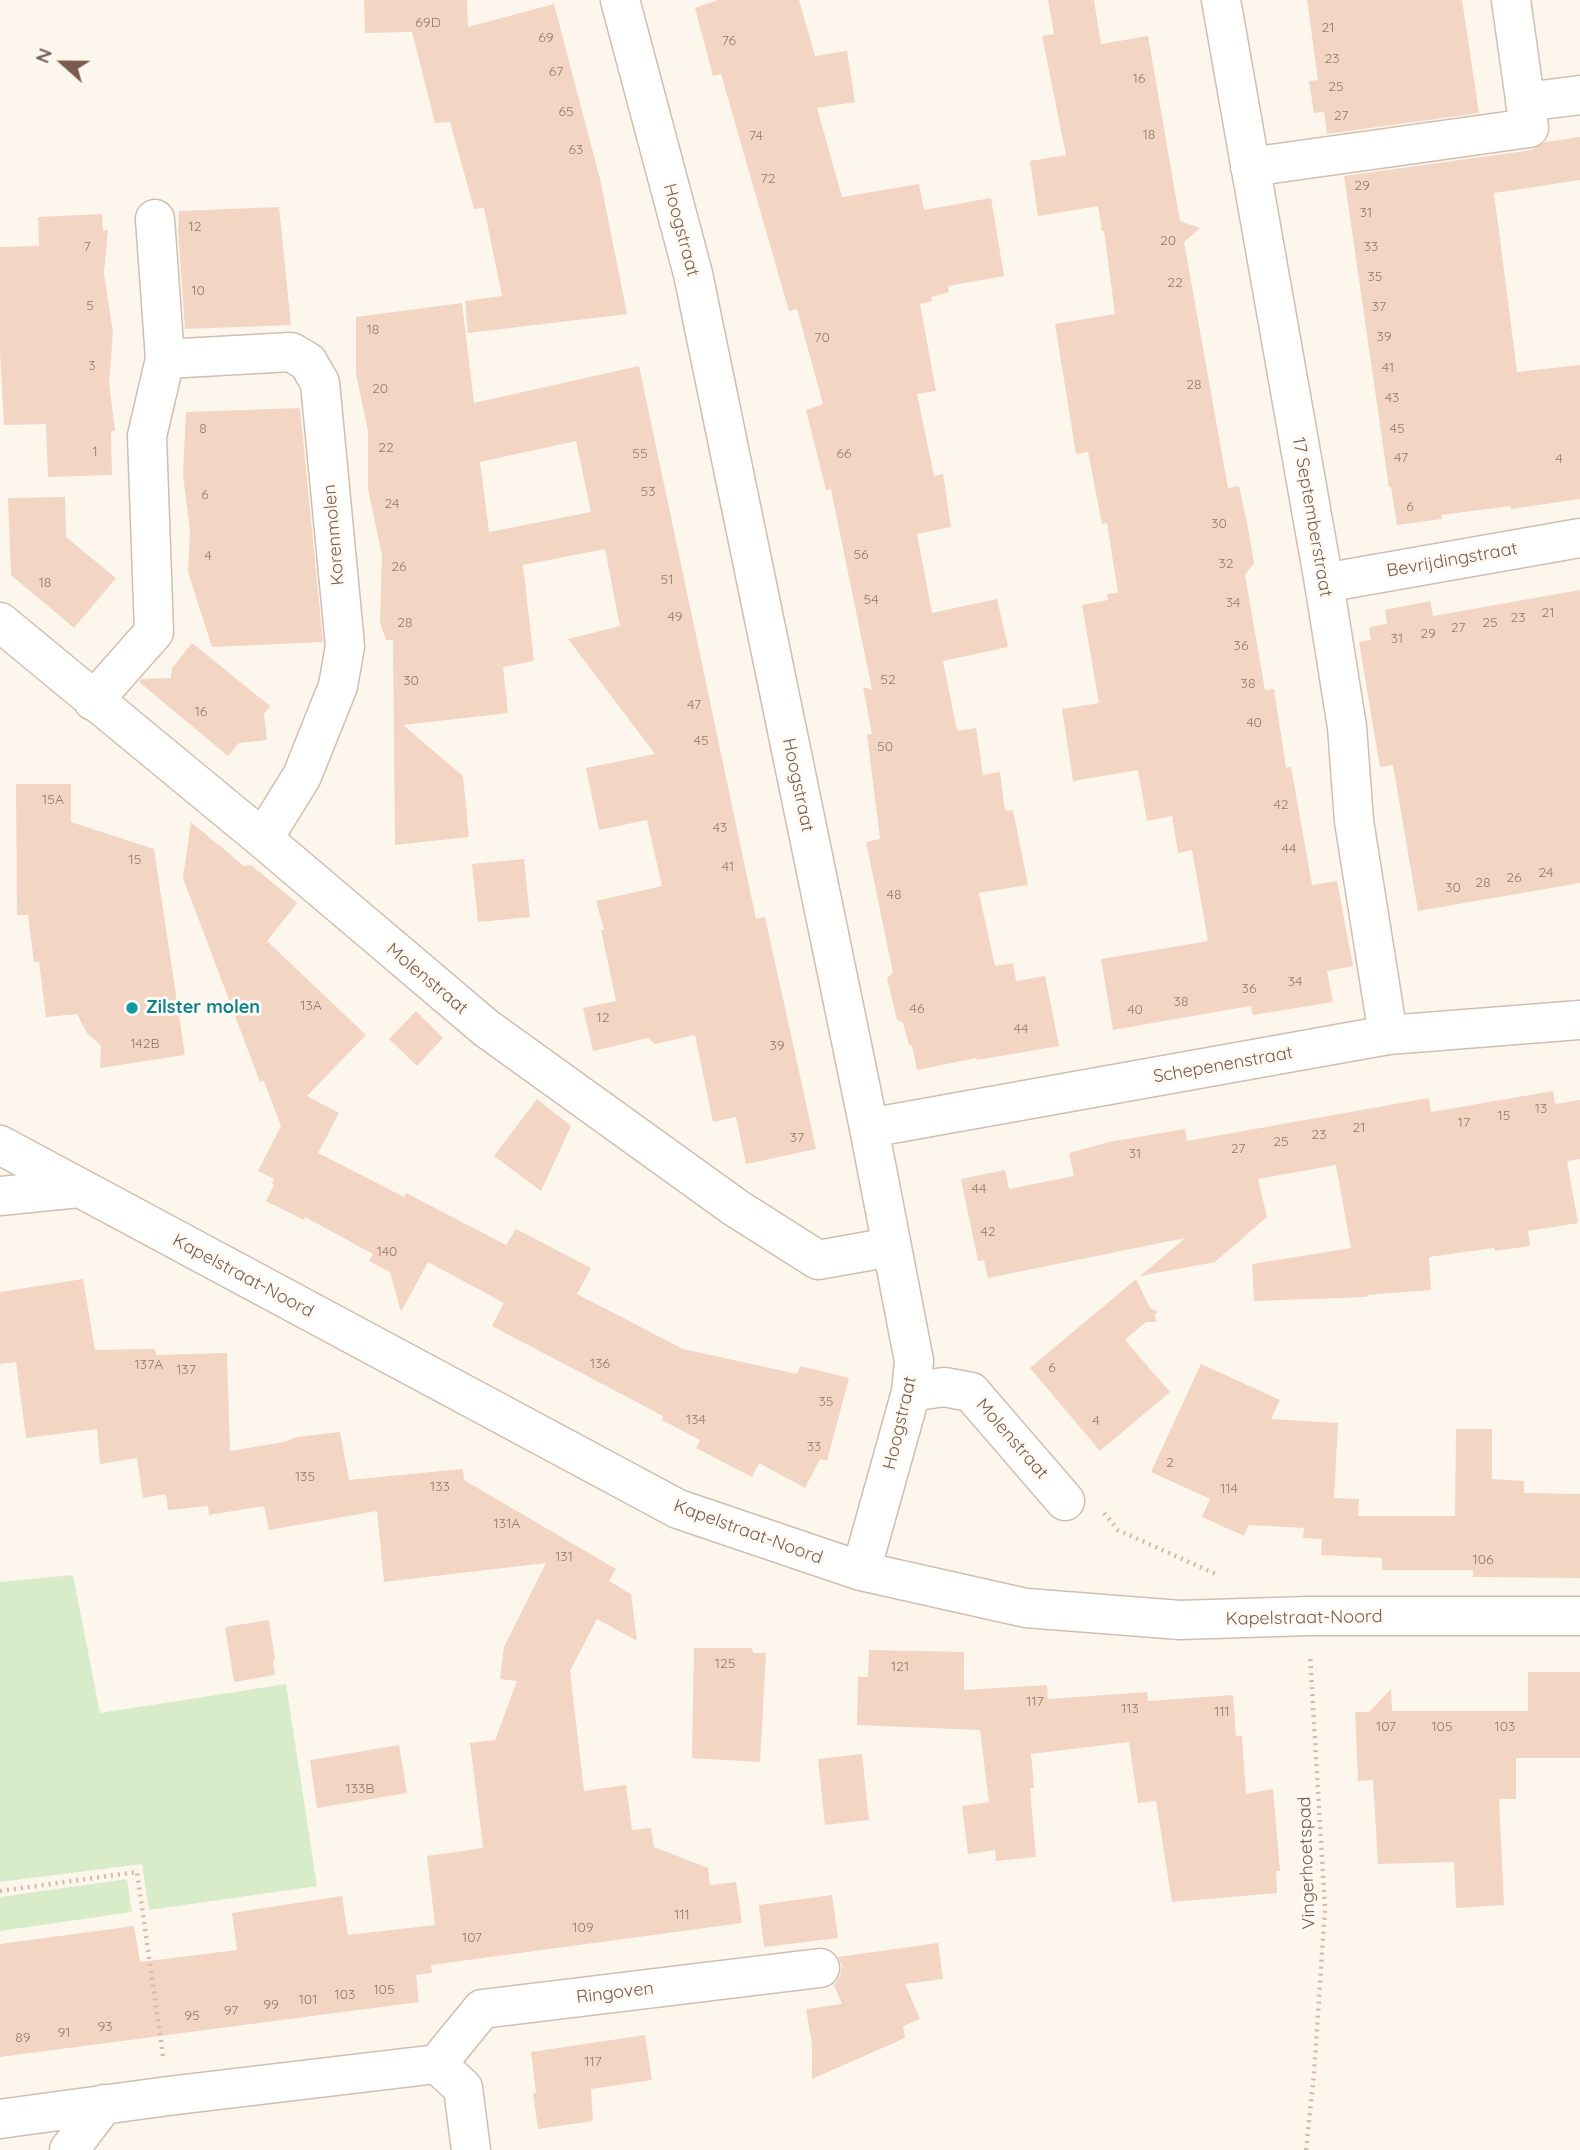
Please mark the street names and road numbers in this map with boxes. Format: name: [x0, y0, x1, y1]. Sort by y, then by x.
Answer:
street label: Hoogstraat: [658, 181, 704, 279]
street label: 17 Septemberstraat: [1287, 435, 1337, 599]
street label: Korenmolen: [319, 483, 349, 587]
street label: Bevrijdingstraat: [1385, 538, 1519, 582]
street label: Hoogstraat: [778, 736, 818, 834]
street label: Molenstraat: [382, 939, 472, 1019]
street label: Schepenenstraat: [1152, 1042, 1294, 1088]
street label: Kapelstraat-Noord: [169, 1230, 317, 1322]
street label: Hoogstraat: [879, 1374, 921, 1472]
street label: Molenstraat: [971, 1394, 1053, 1484]
street label: Kapelstraat-Noord: [671, 1495, 825, 1569]
street label: Kapelstraat-Noord: [1225, 1606, 1383, 1630]
street label: Vingerhoetspad: [1294, 1796, 1320, 1930]
street label: Ringoven: [575, 1978, 655, 2008]

